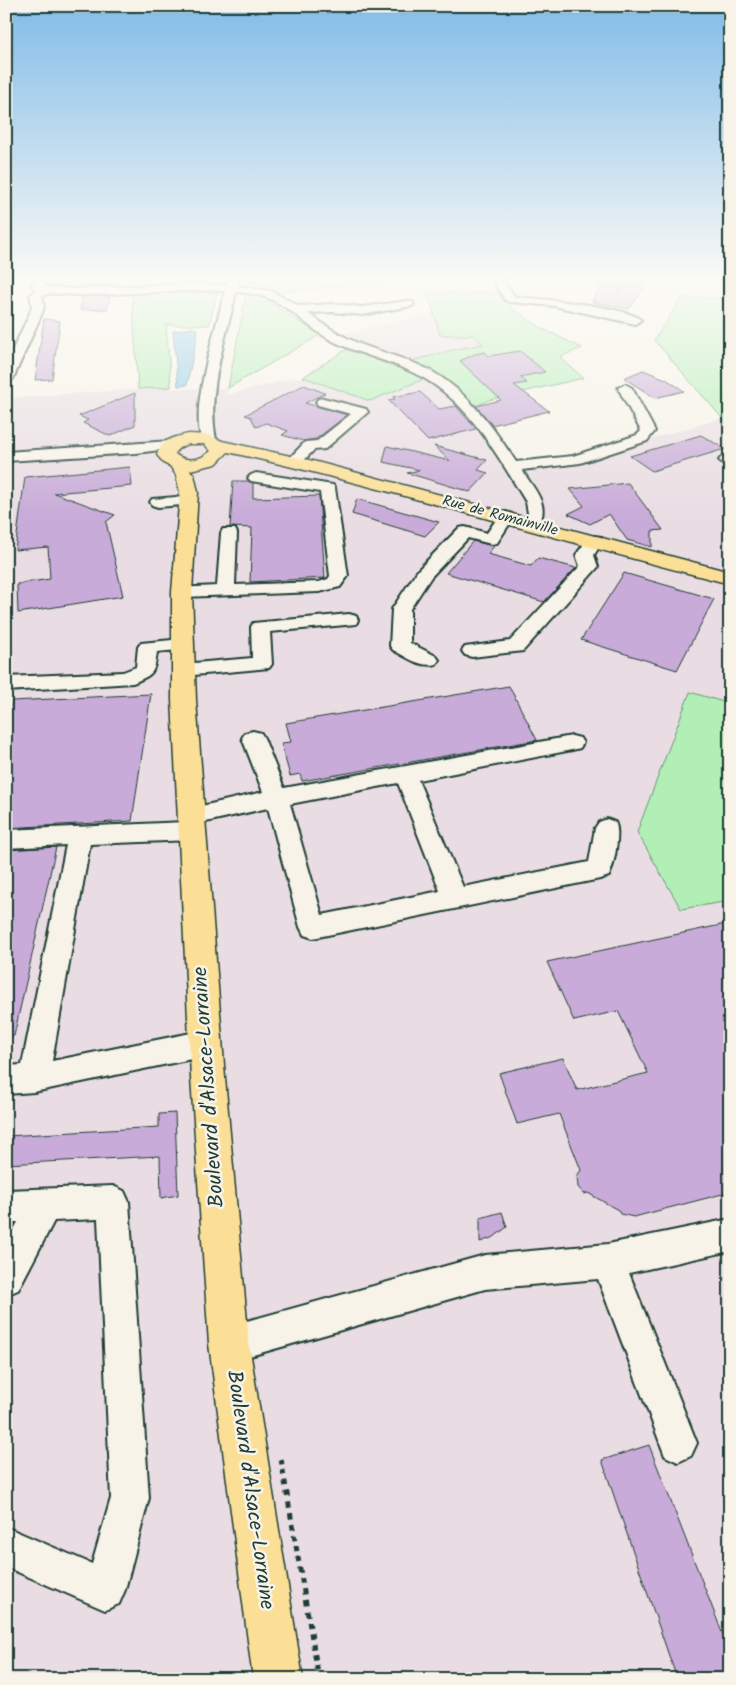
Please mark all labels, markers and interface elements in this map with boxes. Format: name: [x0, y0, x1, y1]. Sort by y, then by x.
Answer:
street label: Rue de Romainville: [439, 489, 561, 543]
street label: Boulevard d'Alsace-Lorraine: [184, 965, 234, 1208]
street label: Boulevard d'Alsace-Lorraine: [217, 1368, 283, 1612]

